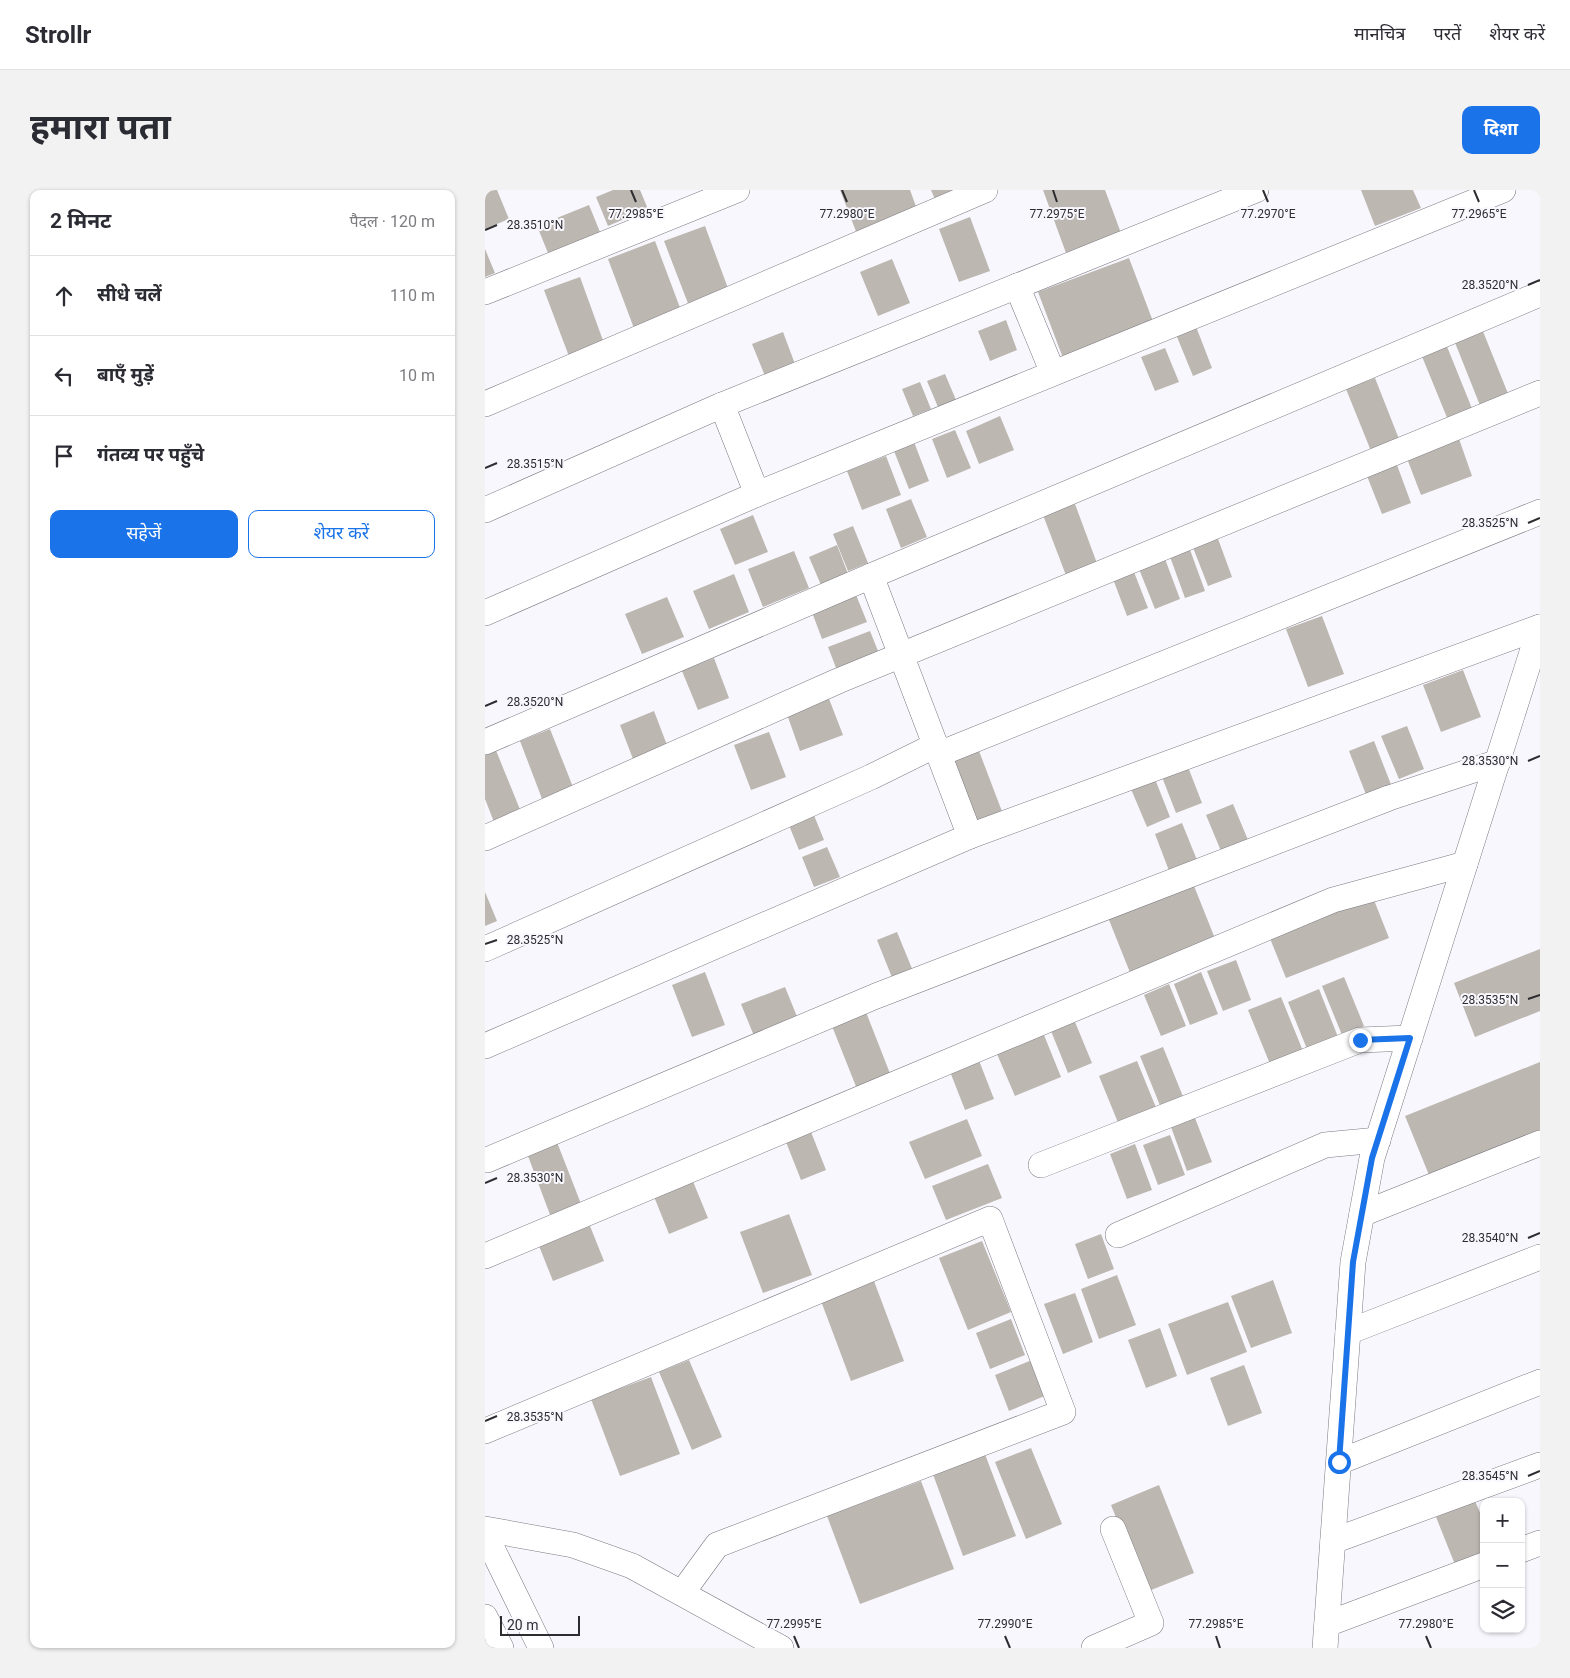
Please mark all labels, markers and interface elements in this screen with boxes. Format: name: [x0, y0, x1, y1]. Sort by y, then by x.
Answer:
text: Strollr: [25, 21, 91, 49]
text: मानचित्र: [1354, 23, 1405, 44]
text: परतें: [1433, 23, 1461, 44]
text: शेयर करें: [1489, 23, 1545, 44]
button: दिशा: [1462, 106, 1540, 154]
text: हमारा पता: [30, 107, 171, 148]
text: 77.2985°E: [609, 207, 664, 221]
text: 77.2980°E: [820, 207, 875, 221]
text: 77.2975°E: [1030, 207, 1085, 221]
text: 77.2970°E: [1241, 207, 1296, 221]
text: 77.2965°E: [1452, 207, 1507, 221]
text: 2 मिनट: [50, 209, 111, 233]
text: पैदल · 120 m: [349, 212, 435, 231]
text: 28.3510°N: [507, 218, 563, 232]
text: 28.3520°N: [1462, 278, 1518, 292]
icon: ahead: [50, 282, 78, 310]
text: सीधे चलें: [97, 283, 162, 306]
text: 110 m: [390, 286, 435, 305]
icon: left: [50, 362, 78, 390]
text: बाएँ मुड़ें: [97, 363, 154, 386]
text: 10 m: [399, 366, 435, 385]
icon: arrive: [50, 442, 78, 470]
text: गंतव्य पर पहुँचे: [97, 443, 204, 466]
text: 28.3515°N: [507, 457, 563, 471]
button: सहेजें: [50, 510, 238, 558]
button: शेयर करें: [248, 510, 435, 558]
text: 28.3525°N: [1462, 516, 1518, 530]
text: 28.3520°N: [507, 695, 563, 709]
text: 28.3530°N: [1462, 754, 1518, 768]
text: 28.3525°N: [507, 933, 563, 947]
text: 28.3535°N: [1462, 993, 1518, 1007]
route end: [1349, 1029, 1372, 1052]
text: 28.3530°N: [507, 1171, 563, 1185]
text: 28.3540°N: [1462, 1231, 1518, 1245]
text: 28.3535°N: [507, 1410, 563, 1424]
route start: [1328, 1451, 1351, 1474]
text: 28.3545°N: [1462, 1469, 1518, 1483]
map controls: [1480, 1498, 1525, 1633]
button: +: [1480, 1498, 1525, 1543]
button: −: [1480, 1543, 1525, 1588]
button: layers: [1480, 1588, 1525, 1633]
scale bar: [500, 1613, 580, 1636]
text: 20 m: [507, 1617, 539, 1633]
text: 77.2995°E: [767, 1617, 822, 1631]
text: 77.2990°E: [978, 1617, 1033, 1631]
text: 77.2985°E: [1189, 1617, 1244, 1631]
text: 77.2980°E: [1399, 1617, 1454, 1631]

